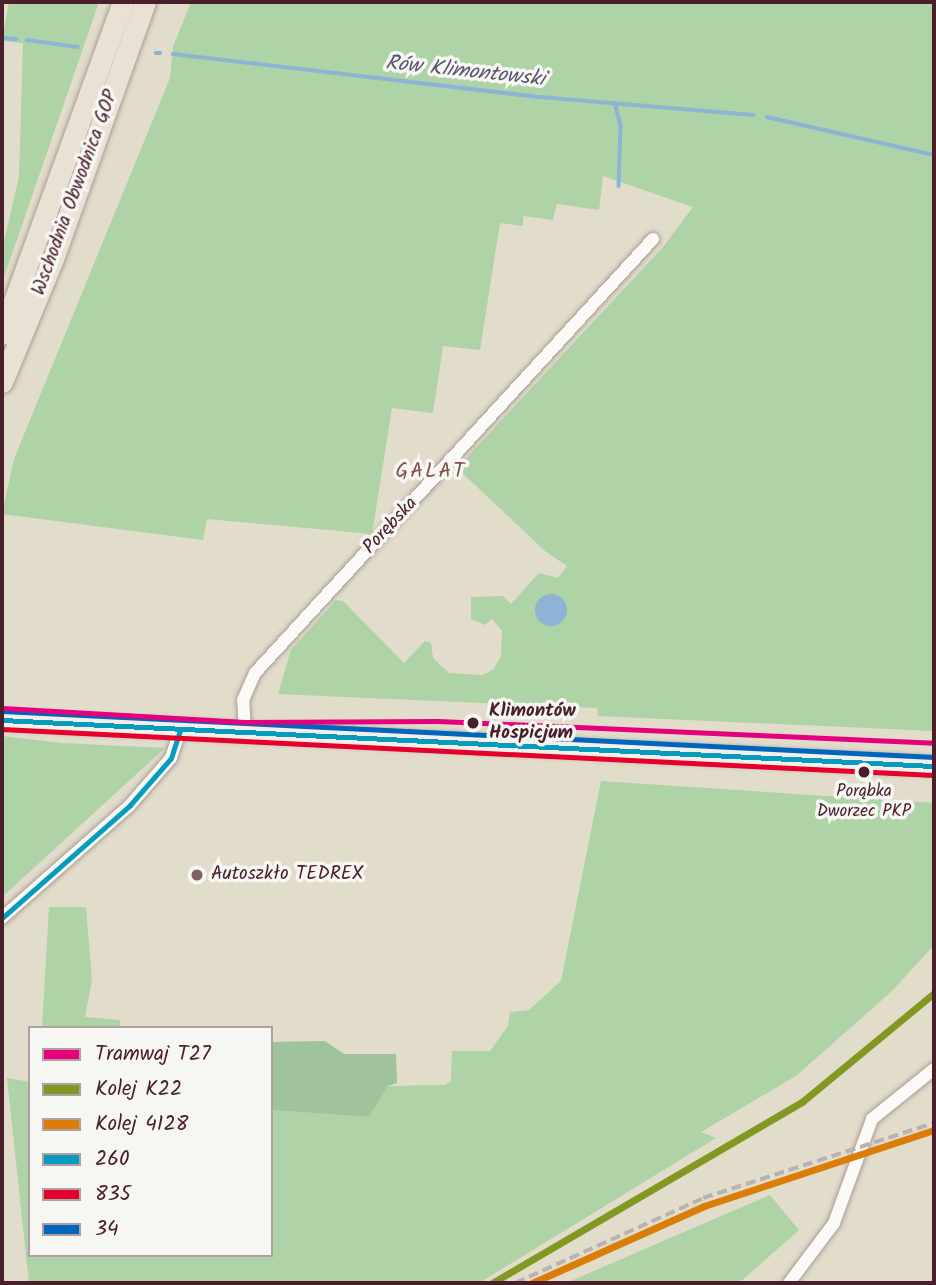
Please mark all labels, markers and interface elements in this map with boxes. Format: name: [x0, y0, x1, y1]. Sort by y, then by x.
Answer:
water label: Rów Klimontowski: [384, 51, 546, 93]
street label: Wschodnia Obwodnica GOP: [28, 87, 124, 299]
district label: GALAT: [396, 459, 466, 485]
street label: Porębska: [359, 493, 423, 559]
place label: Klimontów Hospicjum: [489, 701, 576, 745]
marker: Klimontów Hospicjum: [463, 713, 483, 733]
marker: Porąbka Dworzec PKP: [857, 765, 871, 779]
place label: Porąbka Dworzec PKP: [817, 782, 911, 822]
place label: Autoszkło TEDREX: [211, 864, 364, 886]
marker: Autoszkło TEDREX: [189, 867, 205, 883]
legend: [28, 1026, 273, 1257]
text: Tramwaj T27: [95, 1038, 211, 1071]
text: Kolej K22: [95, 1073, 182, 1106]
text: Kolej 4128: [95, 1108, 188, 1141]
text: 260: [95, 1143, 129, 1176]
text: 835: [95, 1178, 131, 1211]
text: 34: [95, 1213, 119, 1246]

